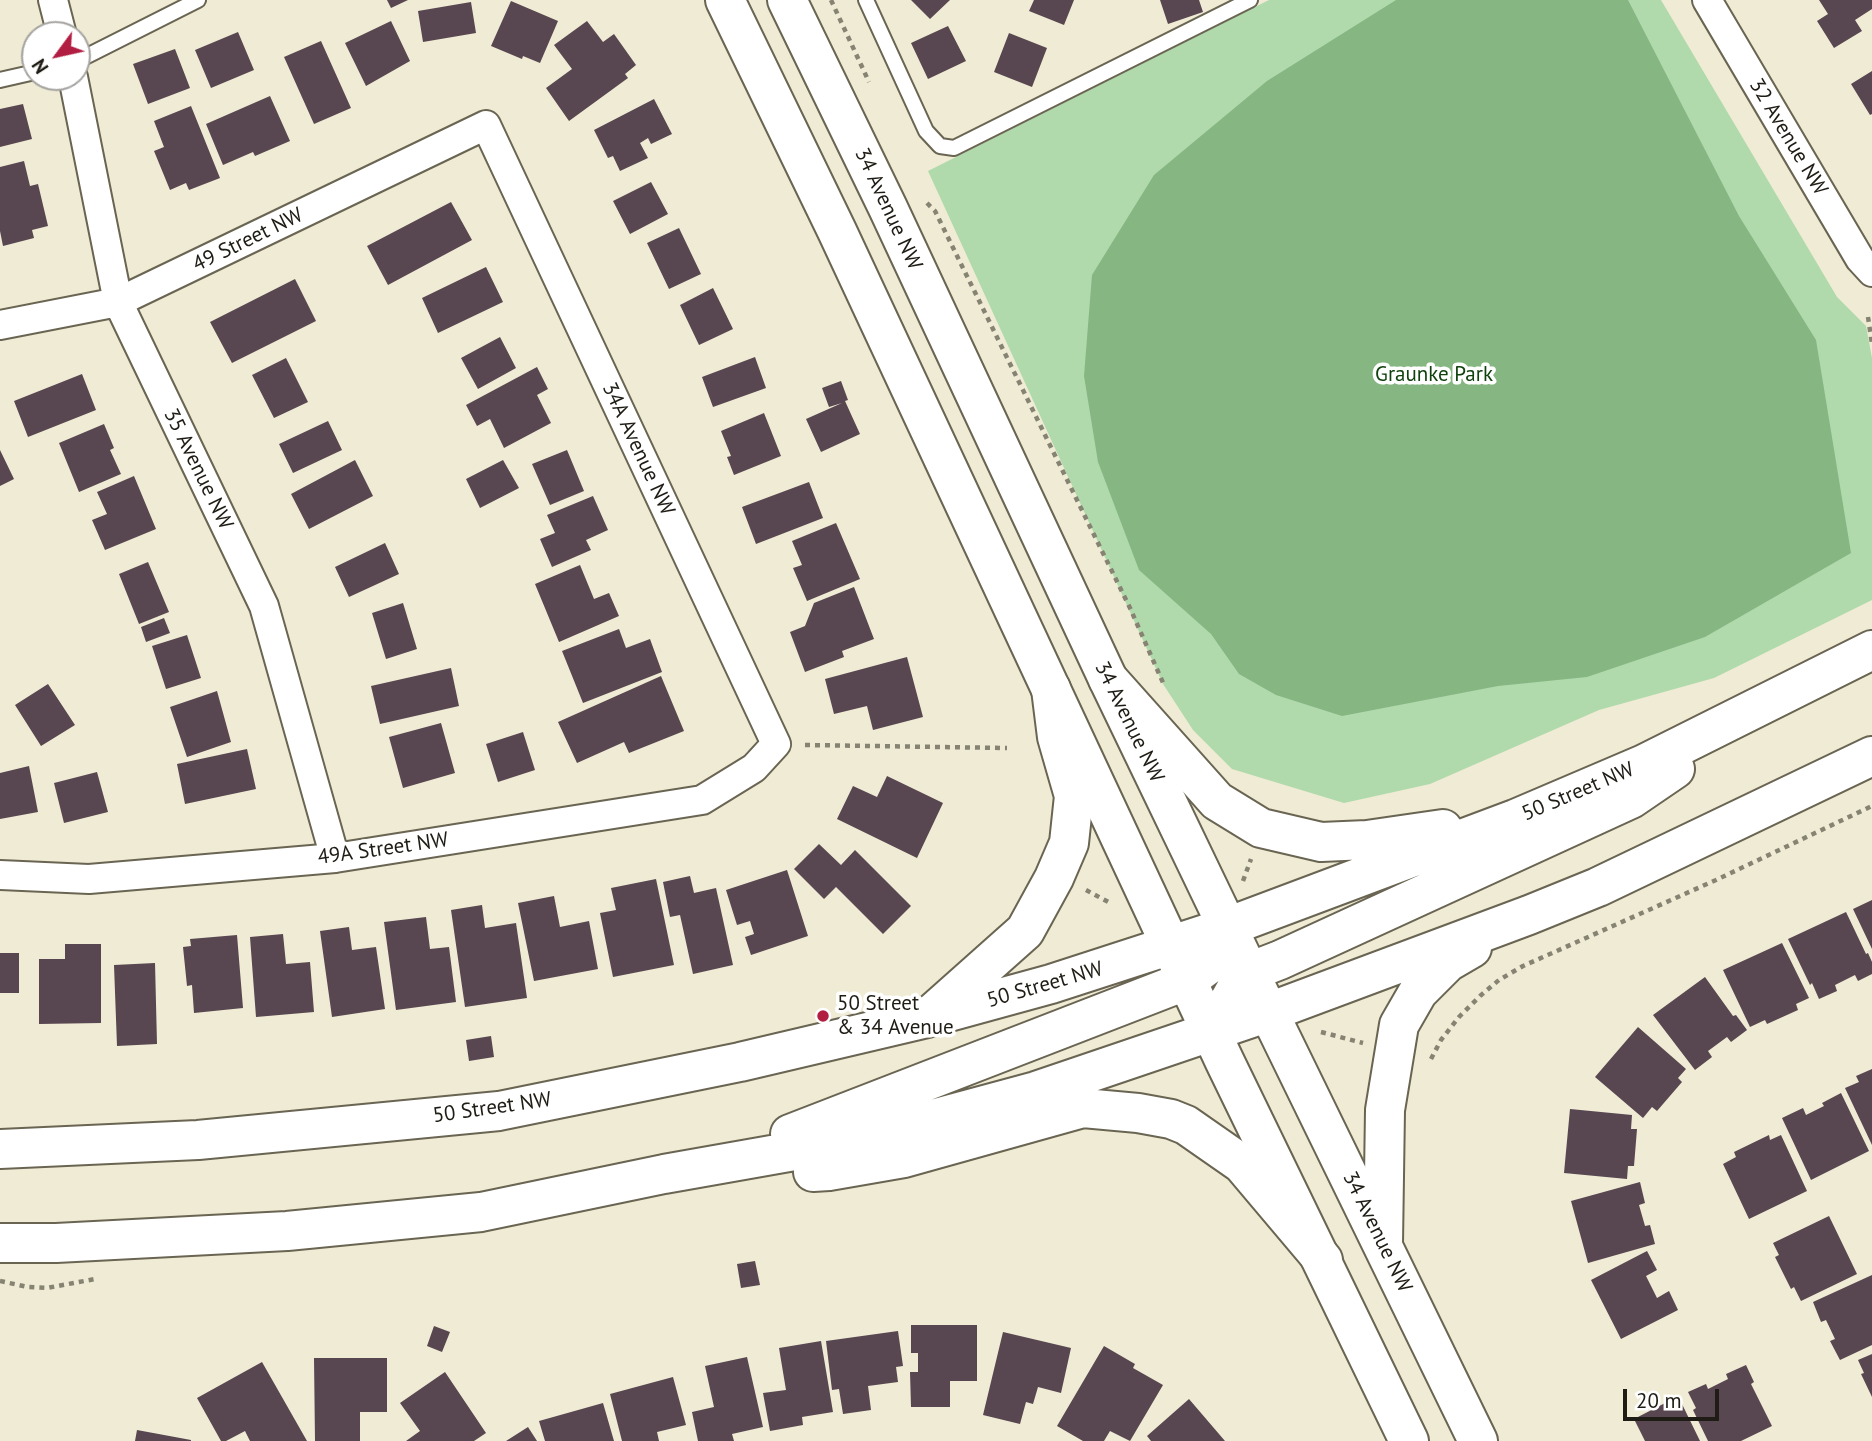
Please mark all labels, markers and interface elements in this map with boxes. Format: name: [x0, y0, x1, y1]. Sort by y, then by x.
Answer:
north arrow: [21, 21, 91, 91]
text: N: [27, 55, 54, 78]
street label: 32 Avenue NW: [1743, 74, 1833, 200]
street label: 34 Avenue NW: [849, 144, 927, 274]
street label: 49 Street NW: [189, 203, 307, 277]
park label: Graunke Park: [1375, 362, 1493, 388]
street label: 34A Avenue NW: [596, 379, 680, 519]
street label: 35 Avenue NW: [158, 405, 238, 533]
street label: 34 Avenue NW: [1089, 658, 1169, 786]
street label: 50 Street NW: [1518, 757, 1638, 827]
street label: 49A Street NW: [316, 827, 450, 871]
street label: 50 Street NW: [984, 956, 1106, 1014]
place label: 50 Street & 34 Avenue: [837, 991, 954, 1041]
marker: 50 Street & 34 Avenue: [815, 1008, 831, 1024]
street label: 50 Street NW: [431, 1087, 553, 1129]
street label: 34 Avenue NW: [1337, 1168, 1417, 1296]
scale bar: [1627, 1374, 1723, 1418]
text: 20 m: [1636, 1387, 1682, 1414]

